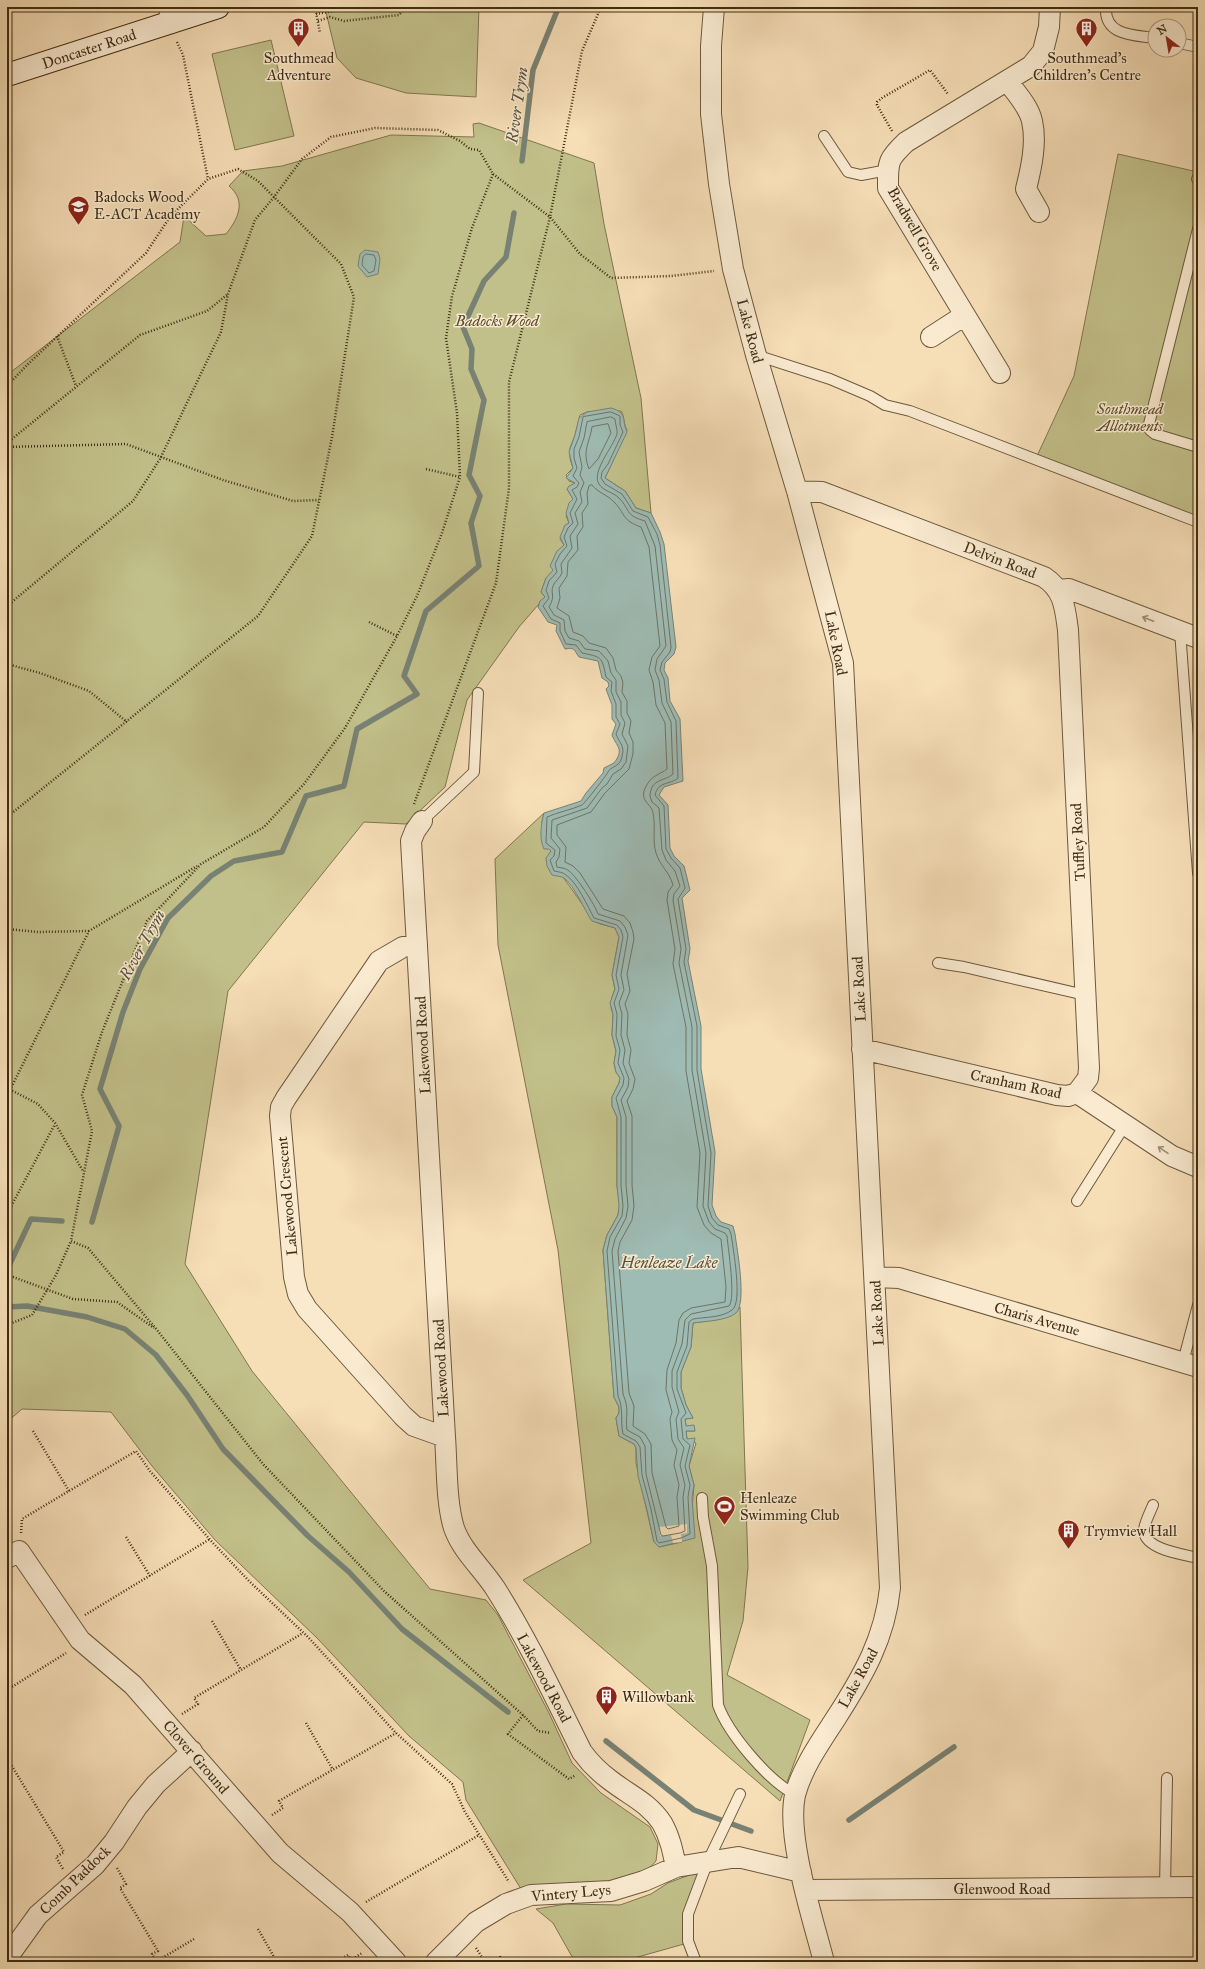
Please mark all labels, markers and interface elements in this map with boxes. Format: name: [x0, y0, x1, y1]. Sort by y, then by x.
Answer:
building icon: Southmead Adventure: [286, 16, 312, 49]
building icon: Southmead's Children's Centre: [1074, 16, 1100, 49]
north arrow: [1147, 18, 1187, 58]
text: N: [1155, 22, 1170, 38]
street label: Doncaster Road: [40, 25, 139, 73]
place label: Southmead Adventure: [264, 49, 335, 84]
place label: Southmead's Children's Centre: [1033, 49, 1141, 84]
water label: River Trym: [502, 66, 532, 145]
street label: Bradwell Grove: [884, 184, 946, 274]
place label: Badocks Wood E-ACT Academy: [94, 188, 201, 223]
school or university icon: Badocks Wood E-ACT Academy: [65, 193, 91, 226]
street label: Lake Road: [733, 297, 767, 366]
park label: Badocks Wood: [454, 312, 540, 330]
park label: Southmead Allotments: [1095, 400, 1164, 435]
street label: Delvin Road: [961, 538, 1039, 582]
street label: Lake Road: [821, 609, 851, 677]
one-way arrow: [1143, 615, 1155, 623]
street label: Tuffley Road: [1067, 802, 1089, 882]
water label: River Trym: [115, 907, 169, 984]
street label: Lake Road: [848, 955, 870, 1022]
street label: Lakewood Road: [411, 995, 435, 1095]
street label: Cranham Road: [969, 1066, 1064, 1103]
street label: Lakewood Crescent: [273, 1135, 301, 1256]
one-way arrow: [1158, 1146, 1169, 1154]
water label: Henleaze Lake: [620, 1253, 719, 1272]
street label: Lake Road: [866, 1279, 888, 1346]
street label: Charis Avenue: [992, 1298, 1082, 1340]
street label: Lakewood Road: [429, 1318, 453, 1418]
place label: Henleaze Swimming Club: [740, 1489, 840, 1524]
sports icon: Henleaze Swimming Club: [711, 1494, 737, 1527]
building icon: Trymview Hall: [1056, 1518, 1082, 1551]
place label: Trymview Hall: [1084, 1522, 1178, 1540]
street label: Lakewood Road: [513, 1630, 575, 1726]
street label: Lake Road: [834, 1644, 882, 1711]
building icon: Willowbank: [594, 1684, 620, 1717]
place label: Willowbank: [622, 1688, 695, 1706]
street label: Clover Ground: [159, 1716, 233, 1798]
street label: Comb Paddock: [36, 1842, 114, 1918]
street label: Glenwood Road: [954, 1880, 1051, 1898]
street label: Vintery Leys: [529, 1881, 612, 1906]

